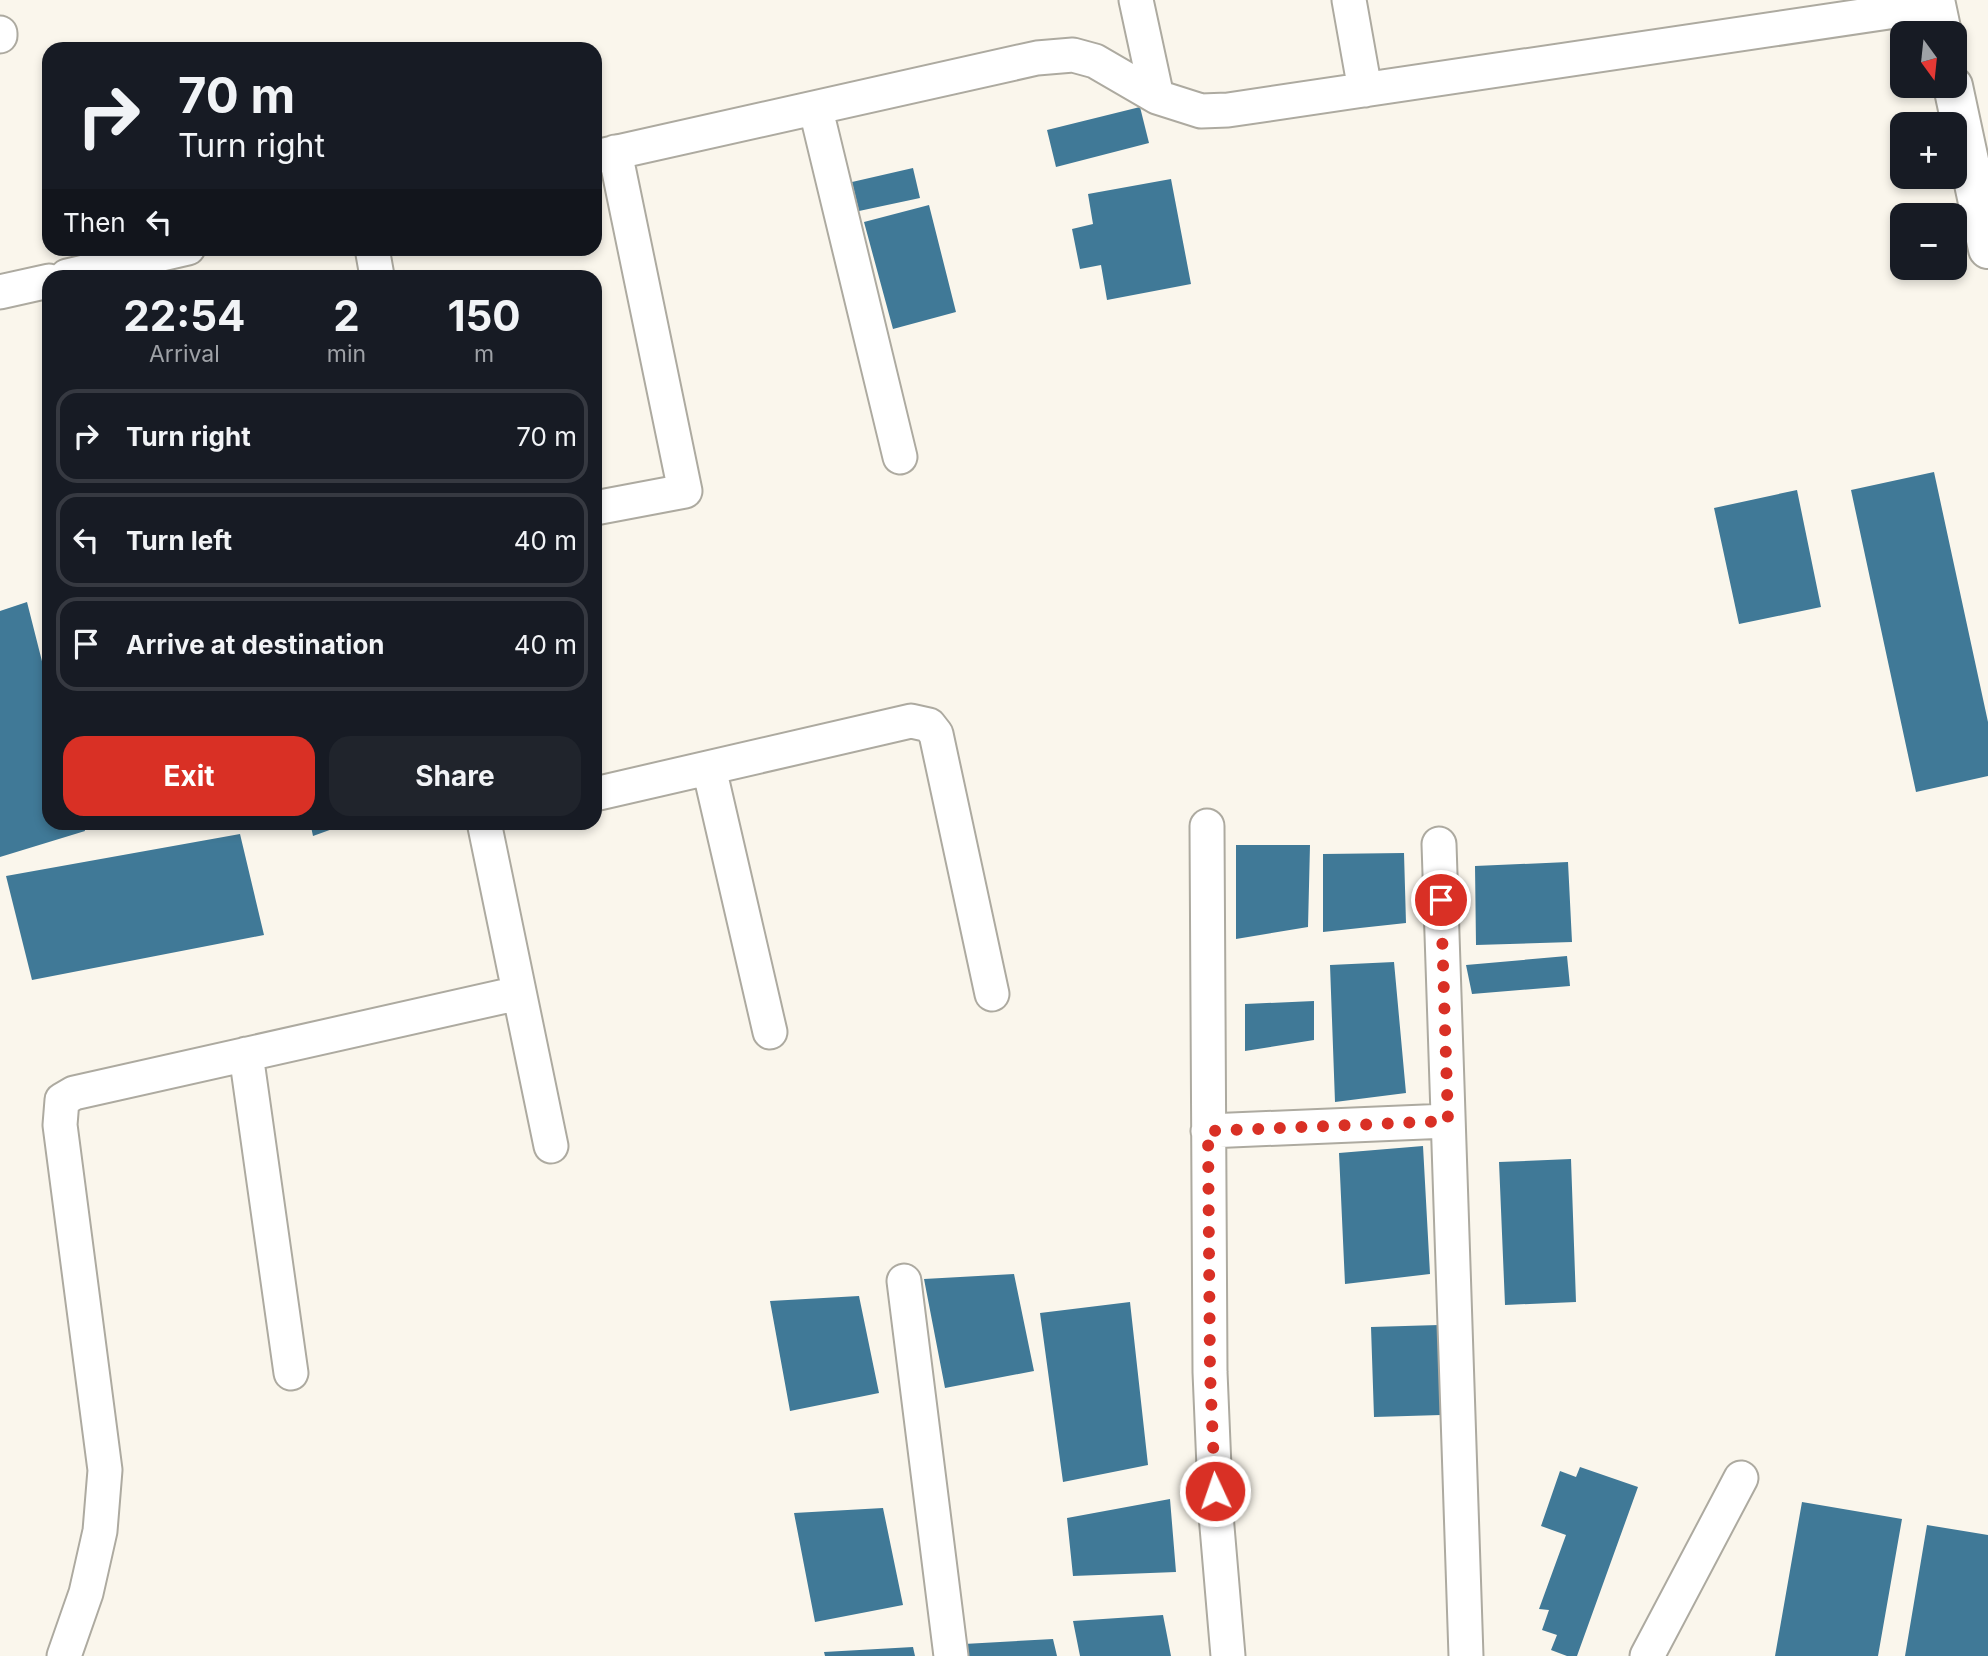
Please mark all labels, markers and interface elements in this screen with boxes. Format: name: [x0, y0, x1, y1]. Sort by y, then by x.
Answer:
north arrow: [1890, 21, 1967, 98]
map controls: [1890, 21, 1967, 280]
text: 70 m: [178, 66, 295, 125]
icon: right: [63, 70, 154, 161]
button: +: [1890, 112, 1967, 189]
text: Turn right: [178, 126, 325, 165]
icon: left: [140, 203, 178, 241]
button: −: [1890, 203, 1967, 280]
text: Then: [63, 207, 126, 238]
text: 22:54: [123, 290, 245, 341]
text: 2: [333, 290, 360, 341]
text: 150: [447, 290, 521, 341]
text: Arrival: [149, 340, 220, 368]
text: min: [327, 340, 366, 368]
text: m: [474, 340, 494, 368]
icon: right: [67, 417, 105, 455]
text: Turn right: [126, 421, 251, 452]
text: 70 m: [516, 421, 577, 452]
icon: left: [67, 521, 105, 559]
text: Turn left: [126, 525, 232, 556]
text: 40 m: [514, 525, 577, 556]
icon: arrive: [67, 625, 105, 663]
text: Arrive at destination: [126, 629, 385, 660]
text: 40 m: [514, 629, 577, 660]
button: Exit: [63, 736, 315, 816]
button: Share: [329, 736, 581, 816]
pin: [1411, 870, 1471, 930]
icon: arrive: [1422, 881, 1460, 919]
position arrow: [1178, 1454, 1252, 1528]

